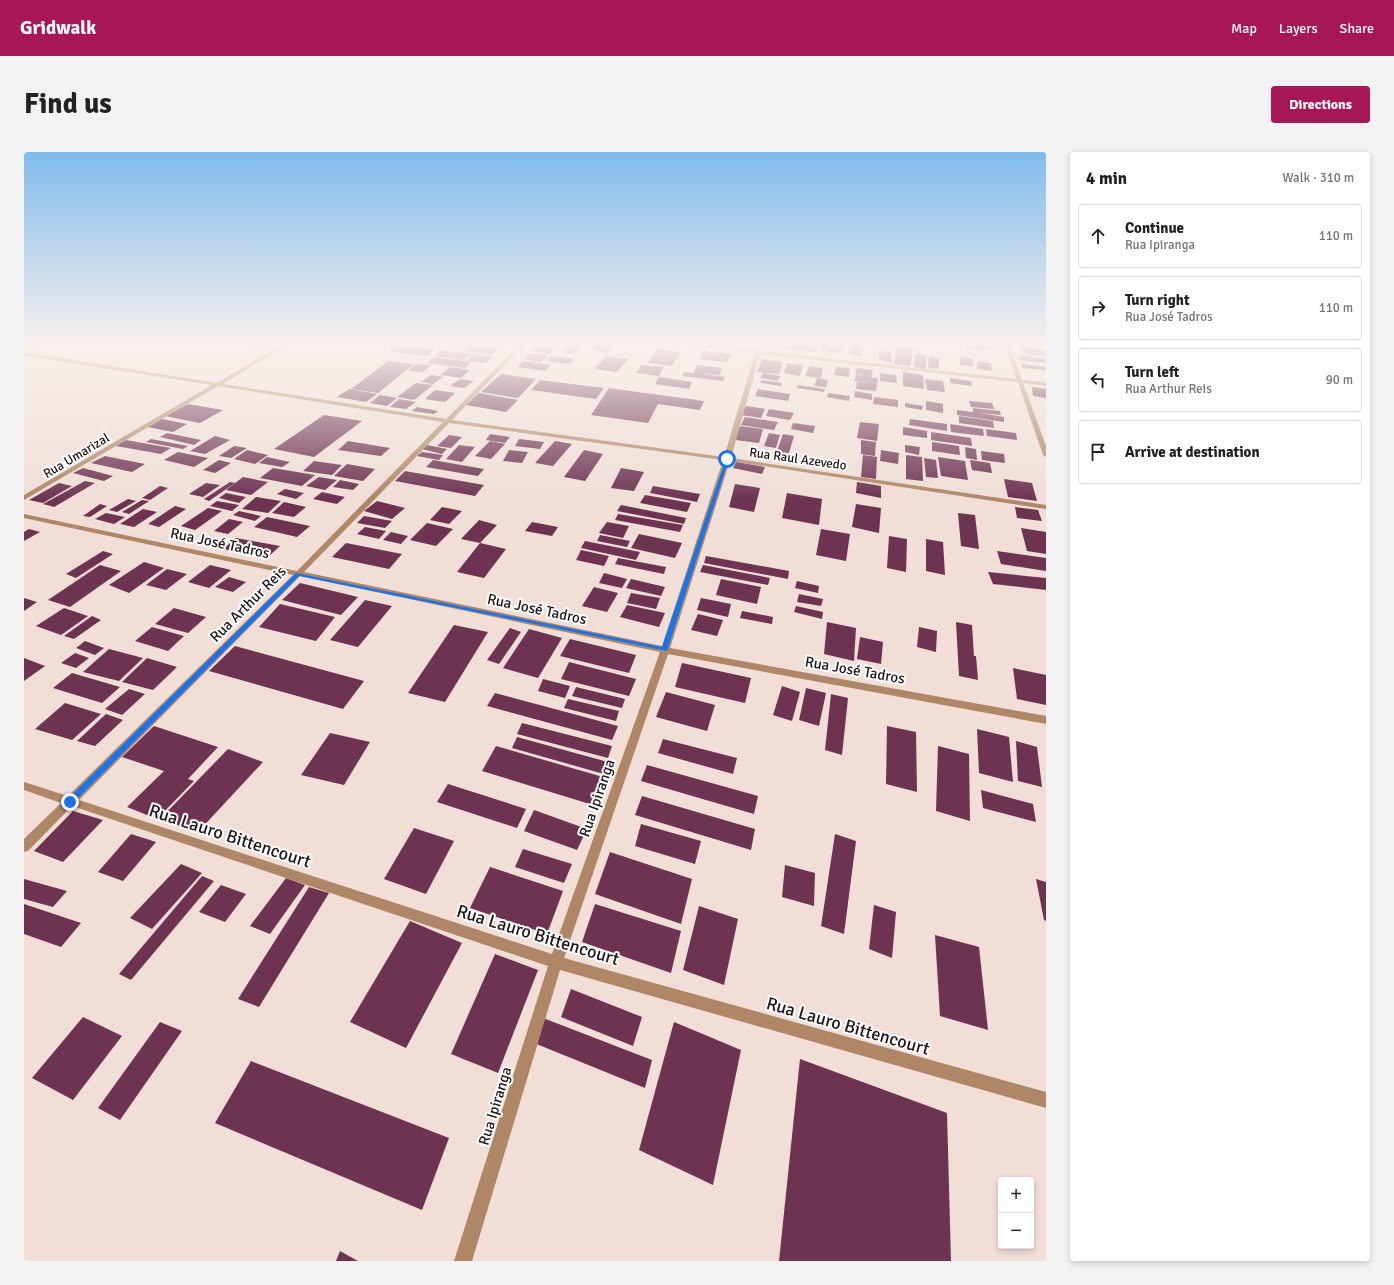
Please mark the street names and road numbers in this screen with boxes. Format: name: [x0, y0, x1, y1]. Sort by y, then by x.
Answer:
street label: Rua Umarizal: [40, 430, 113, 482]
street label: Rua Raul Azevedo: [748, 444, 848, 474]
street label: Rua José Tadros: [169, 524, 272, 562]
street label: Rua Arthur Reis: [206, 562, 290, 646]
street label: Rua José Tadros: [486, 590, 589, 628]
street label: Rua José Tadros: [804, 652, 907, 688]
street label: Rua Ipiranga: [575, 757, 619, 839]
street label: Rua Lauro Bittencourt: [146, 799, 314, 873]
street label: Rua Lauro Bittencourt: [454, 900, 622, 970]
street label: Rua Lauro Bittencourt: [764, 992, 932, 1060]
street label: Rua Ipiranga: [475, 1065, 515, 1147]

